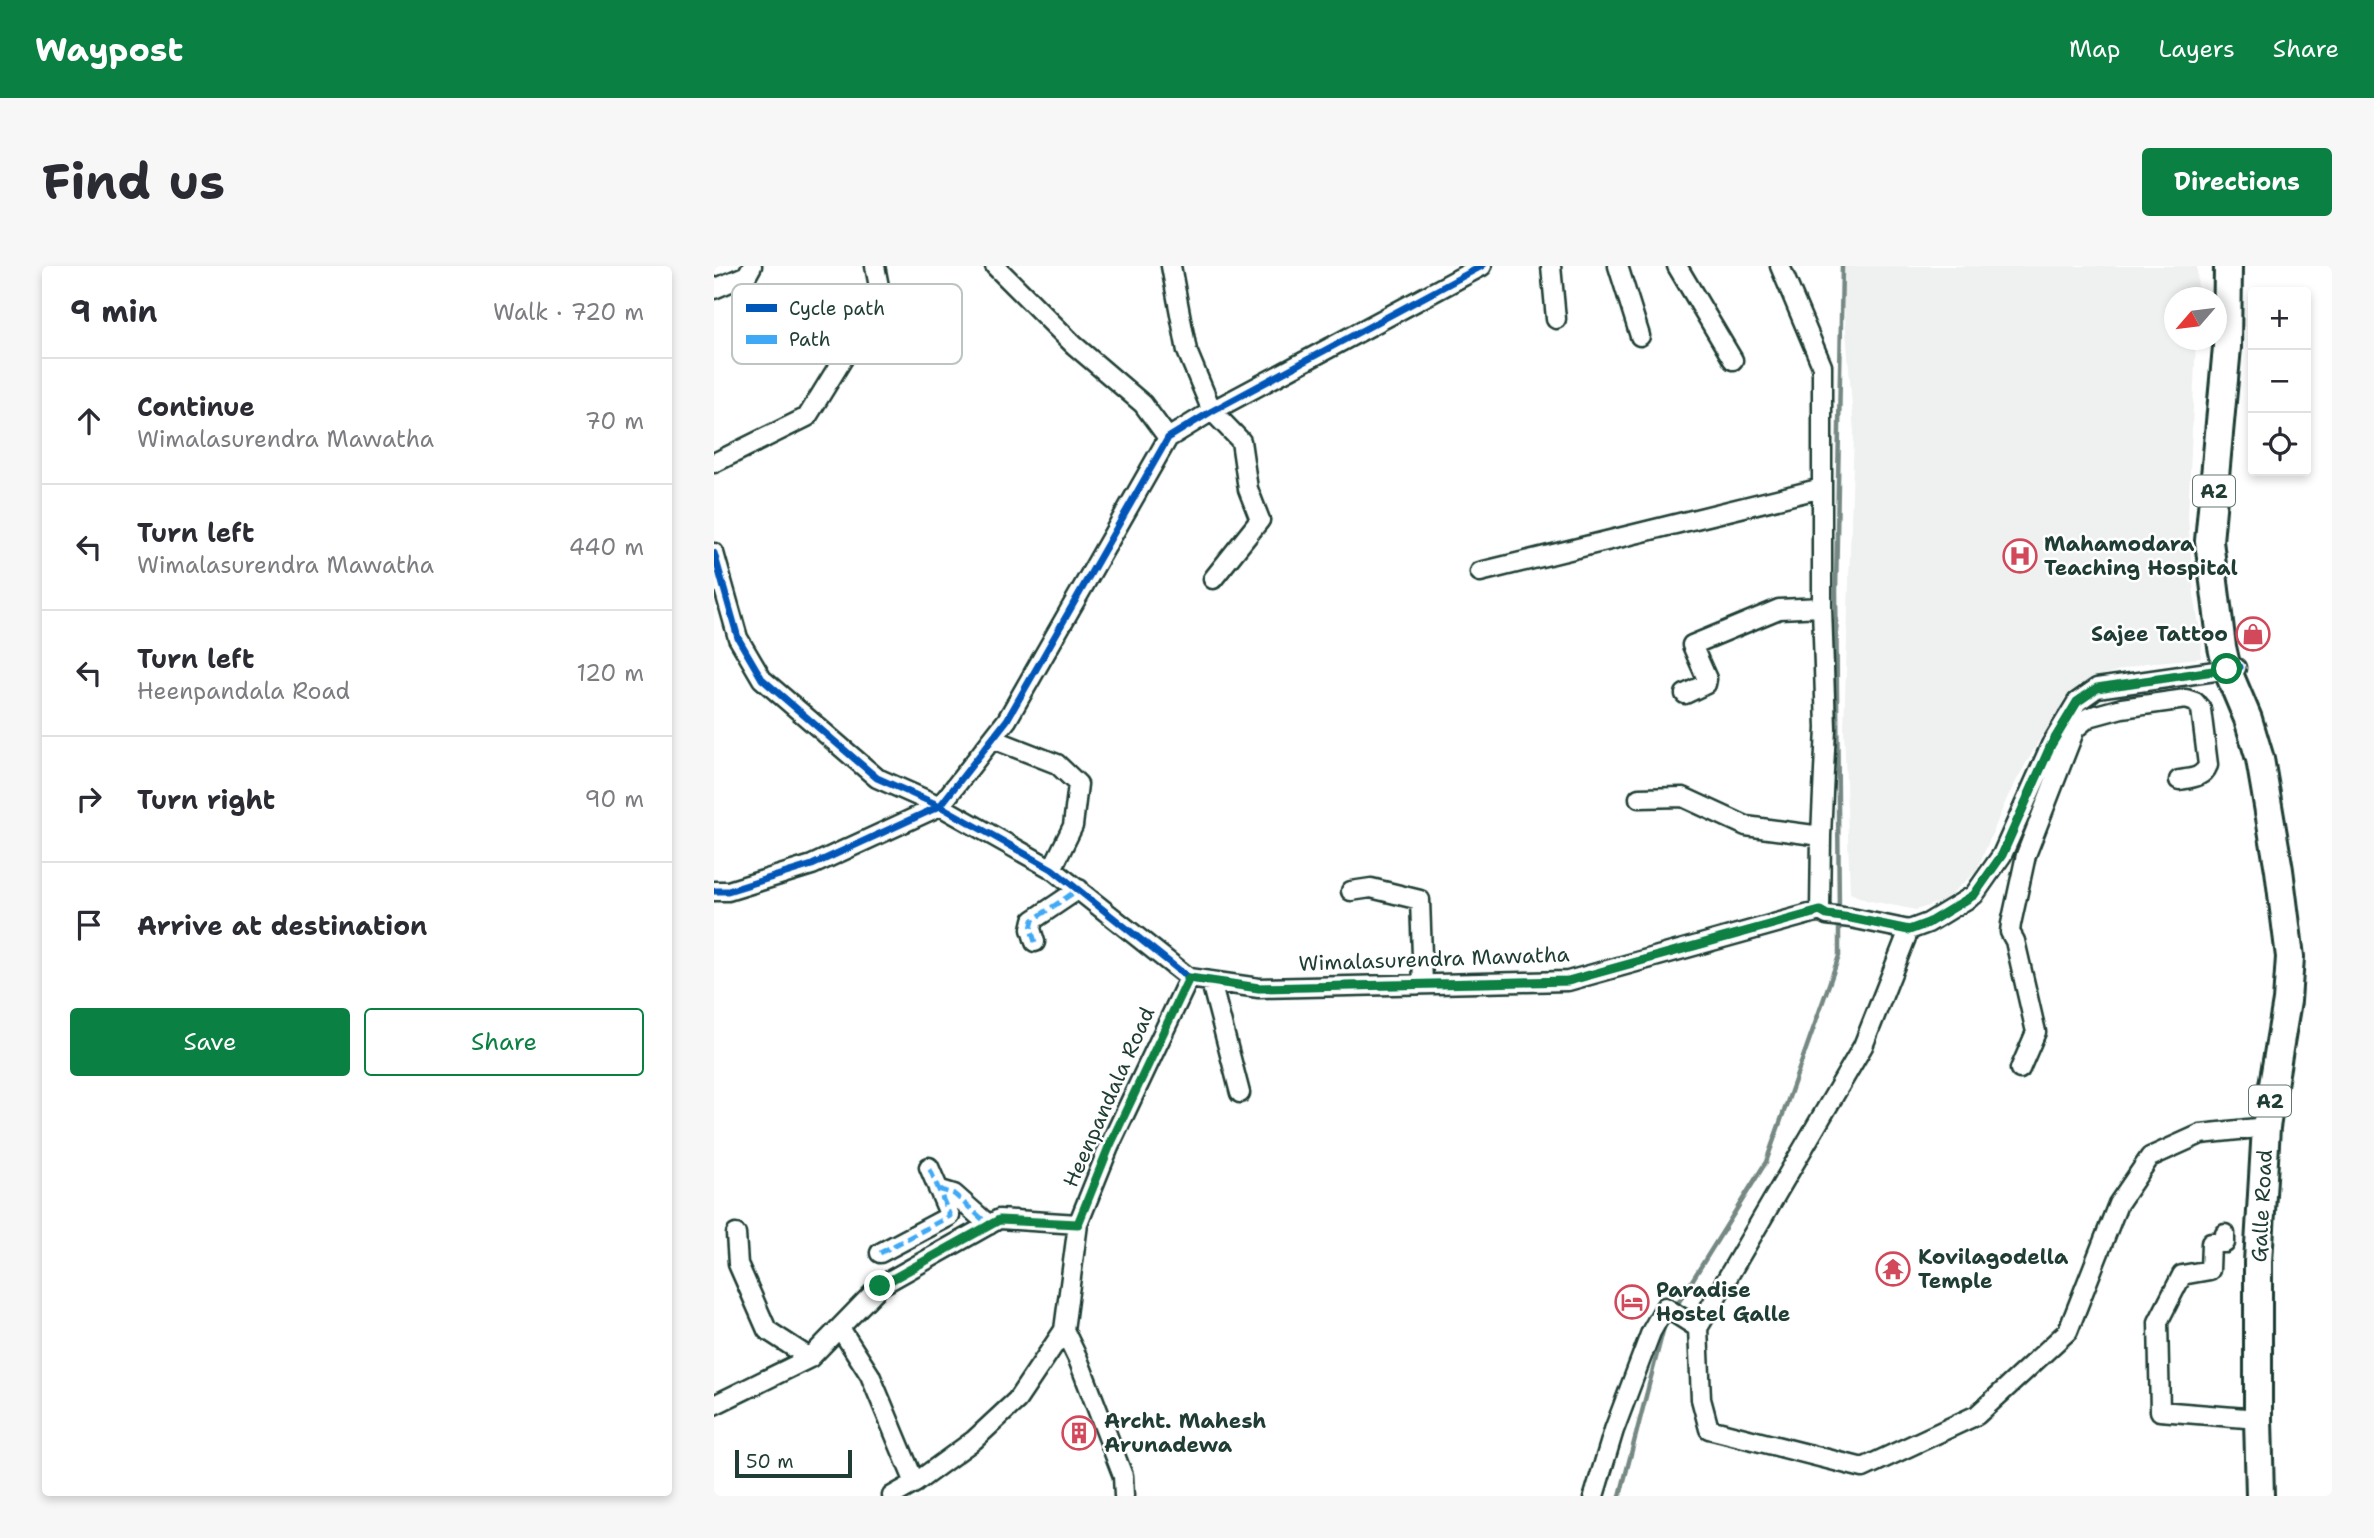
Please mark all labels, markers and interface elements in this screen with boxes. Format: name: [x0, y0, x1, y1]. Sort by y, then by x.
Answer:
text: Waypost: [35, 27, 183, 72]
text: Map: [2069, 33, 2120, 65]
text: Layers: [2158, 33, 2235, 65]
text: Share: [2273, 33, 2339, 65]
button: Directions: [2142, 148, 2332, 216]
text: Find us: [42, 149, 225, 215]
legend: [732, 284, 962, 364]
north arrow: [2164, 287, 2227, 350]
map controls: [2248, 287, 2311, 476]
button: +: [2248, 287, 2311, 350]
text: 9 min: [70, 291, 157, 332]
text: Cycle path: [789, 296, 885, 321]
text: Walk · 720 m: [493, 297, 644, 327]
text: Path: [789, 327, 831, 352]
button: −: [2248, 350, 2311, 413]
text: Continue: [137, 389, 255, 424]
icon: ahead: [70, 402, 108, 440]
text: 70 m: [585, 406, 644, 436]
button: locate: [2248, 413, 2311, 476]
text: Wimalasurendra Mawatha: [137, 424, 434, 454]
road number: A2: [2193, 476, 2235, 507]
text: Turn left: [137, 515, 254, 550]
icon: left: [70, 528, 108, 566]
place label: Mahamodara Teaching Hospital: [2044, 530, 2238, 582]
text: 440 m: [569, 532, 644, 562]
hospital icon: Mahamodara Teaching Hospital: [2001, 537, 2039, 575]
text: Wimalasurendra Mawatha: [137, 550, 434, 580]
shop icon: Sajee Tattoo: [2234, 615, 2272, 653]
place label: Sajee Tattoo: [2091, 620, 2228, 648]
text: Turn left: [137, 641, 254, 676]
route start: [2211, 653, 2242, 684]
icon: left: [70, 654, 108, 692]
text: 120 m: [576, 658, 644, 688]
text: Heenpandala Road: [137, 676, 350, 706]
icon: right: [70, 780, 108, 818]
text: Turn right: [137, 782, 275, 817]
text: 90 m: [584, 784, 644, 814]
icon: arrive: [70, 906, 108, 944]
text: Arrive at destination: [137, 908, 427, 943]
street label: Wimalasurendra Mawatha: [1298, 940, 1570, 978]
street label: Heenpandala Road: [1057, 1002, 1161, 1192]
button: Save: [70, 1008, 350, 1076]
button: Share: [364, 1008, 644, 1076]
road number: A2: [2249, 1086, 2291, 1116]
street label: Galle Road: [2245, 1149, 2279, 1263]
place label: Kovilagodella Temple: [1918, 1243, 2069, 1295]
temple icon: Kovilagodella Temple: [1874, 1250, 1912, 1288]
route end: [864, 1270, 895, 1301]
place label: Paradise Hostel Galle: [1656, 1276, 1790, 1328]
hotel icon: Paradise Hostel Galle: [1613, 1283, 1651, 1321]
place label: Archt. Mahesh Arunadewa: [1104, 1407, 1266, 1459]
building icon: Archt. Mahesh Arunadewa: [1060, 1414, 1098, 1452]
scale bar: [735, 1447, 852, 1479]
text: 50 m: [746, 1449, 794, 1474]

